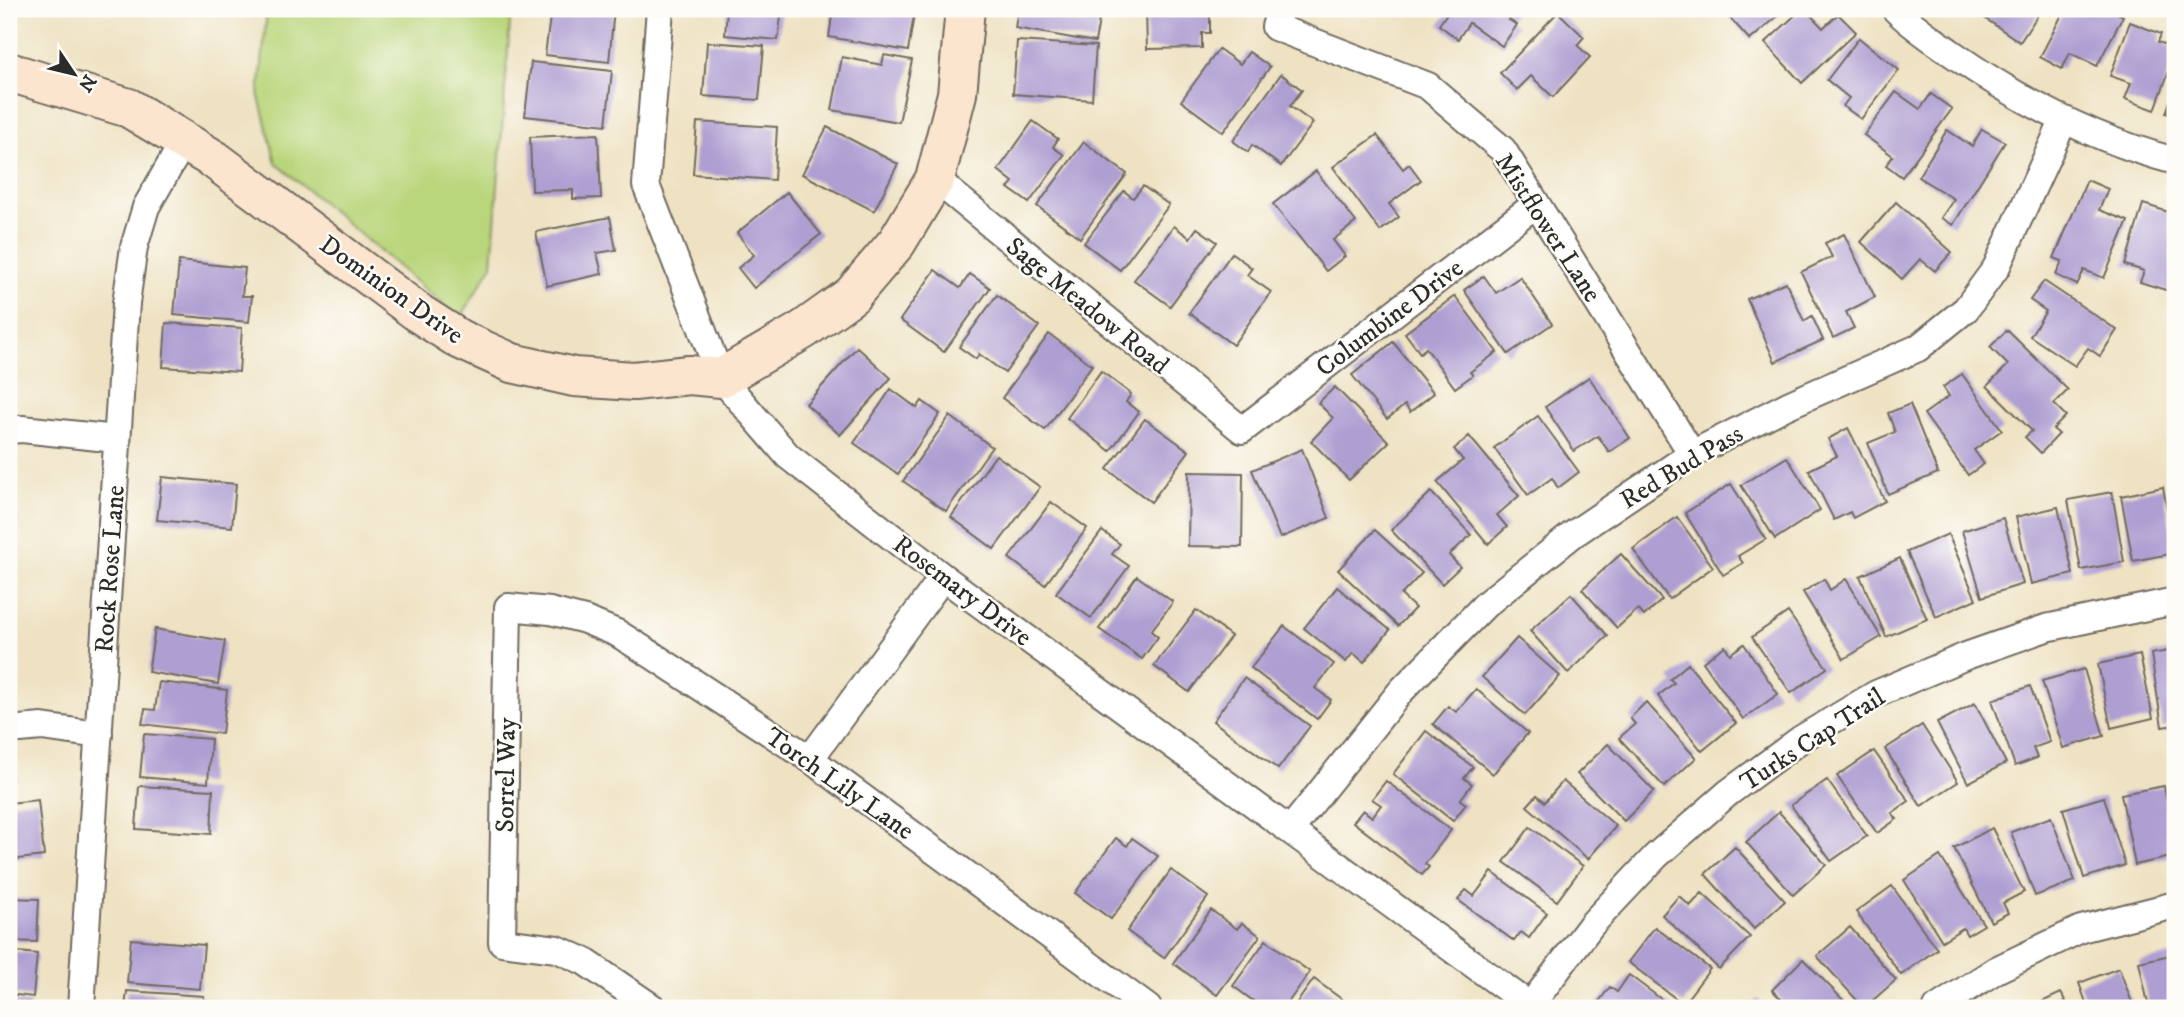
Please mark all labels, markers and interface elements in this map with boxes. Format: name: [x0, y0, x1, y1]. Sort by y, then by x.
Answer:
north arrow: [38, 38, 108, 108]
text: N: [73, 70, 101, 96]
street label: Mistflower Lane: [1487, 147, 1608, 309]
street label: Dominion Drive: [313, 228, 470, 352]
street label: Sage Meadow Road: [999, 230, 1175, 382]
street label: Columbine Drive: [1310, 252, 1470, 384]
street label: Red Bud Pass: [1614, 418, 1749, 517]
street label: Rock Rose Lane: [88, 484, 133, 654]
street label: Rosemary Drive: [886, 528, 1038, 654]
street label: Turks Cap Trail: [1734, 681, 1892, 799]
street label: Sorrel Way: [489, 716, 524, 833]
street label: Torch Lily Lane: [758, 721, 920, 848]

